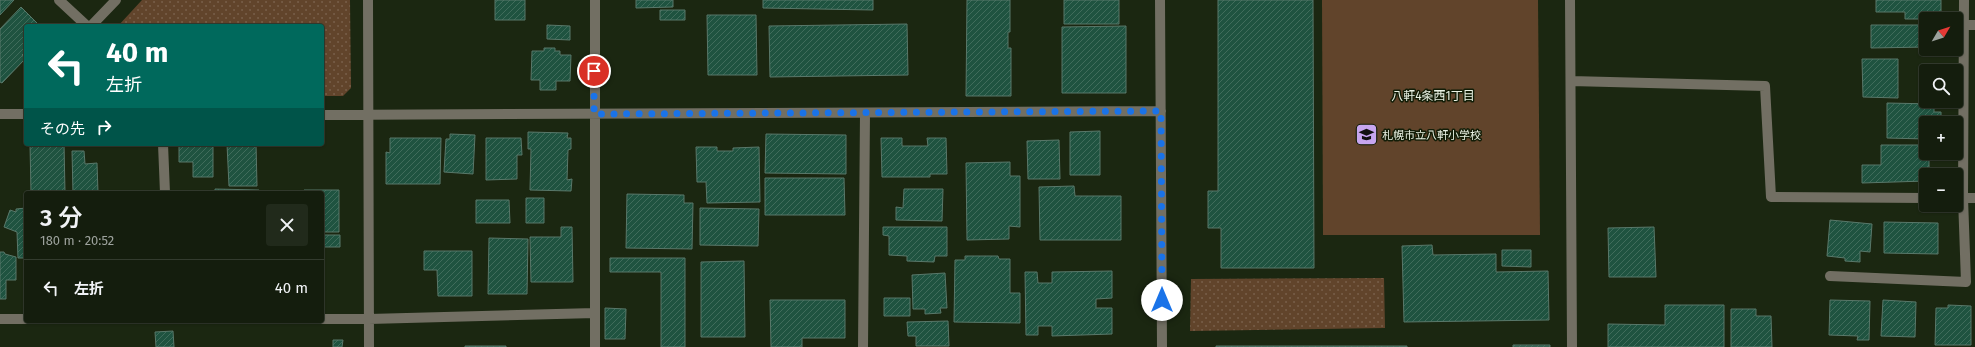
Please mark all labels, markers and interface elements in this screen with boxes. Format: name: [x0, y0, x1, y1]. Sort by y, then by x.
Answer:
north arrow: [1919, 12, 1963, 56]
map controls: [1919, 12, 1963, 212]
text: 40 m: [106, 36, 169, 69]
icon: left: [40, 40, 92, 92]
pin: [577, 54, 611, 88]
icon: arrive: [583, 60, 605, 82]
button: search: [1919, 64, 1963, 108]
text: 左折: [106, 74, 142, 96]
district label: 八軒4条西1丁目: [1391, 89, 1475, 103]
icon: right: [93, 116, 115, 138]
button: +: [1919, 116, 1963, 160]
text: その先: [40, 120, 85, 138]
school or university icon: 札幌市立八軒小学校: [1353, 122, 1379, 148]
place label: 札幌市立八軒小学校: [1382, 129, 1481, 142]
button: −: [1919, 168, 1963, 212]
text: 3 分: [40, 204, 82, 232]
button: close: [266, 204, 308, 246]
text: 180 m · 20:52: [40, 233, 114, 248]
icon: left: [40, 277, 62, 299]
text: 40 m: [275, 279, 308, 297]
position arrow: [1141, 279, 1183, 321]
text: 左折: [74, 280, 104, 298]

